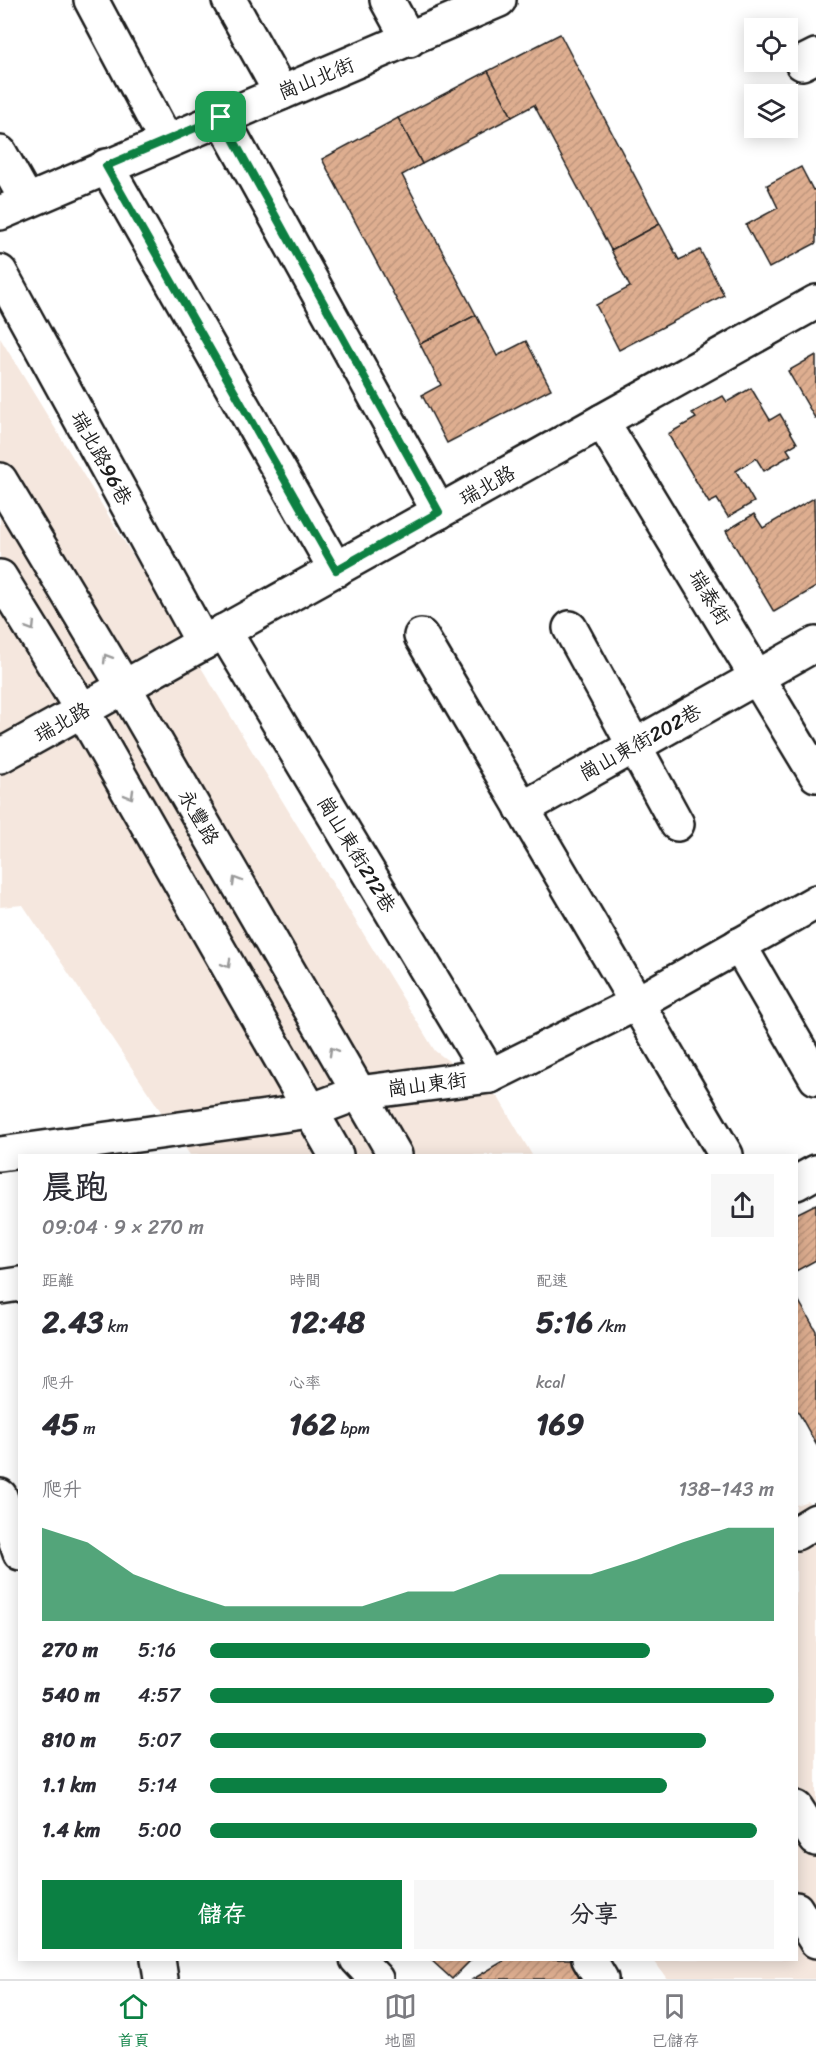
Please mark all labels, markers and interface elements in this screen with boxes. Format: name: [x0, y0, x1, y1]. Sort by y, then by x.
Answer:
map controls: [744, 18, 798, 138]
button: locate: [744, 18, 798, 72]
street label: 崗山北街: [273, 47, 360, 110]
button: layers: [744, 84, 798, 138]
pin: [195, 91, 246, 142]
icon: arrive: [204, 100, 237, 133]
street label: 瑞北路96巷: [61, 404, 142, 513]
street label: 瑞北路: [453, 455, 523, 515]
street label: 瑞泰街: [679, 563, 740, 632]
one-way arrow: [23, 621, 35, 631]
one-way arrow: [103, 654, 114, 664]
street label: 瑞北路: [28, 692, 98, 752]
street label: 崗山東街202巷: [572, 694, 709, 791]
street label: 永豐路: [168, 783, 229, 853]
one-way arrow: [123, 788, 134, 799]
street label: 崗山東街212巷: [308, 789, 406, 921]
one-way arrow: [232, 877, 243, 888]
one-way arrow: [219, 958, 231, 968]
one-way arrow: [329, 1047, 340, 1057]
street label: 崗山東街: [385, 1062, 469, 1107]
text: 晨跑: [42, 1158, 108, 1216]
button: share: [711, 1174, 774, 1237]
text: 09:04 · 9 × 270 m: [42, 1210, 204, 1245]
text: 距離: [42, 1266, 74, 1295]
text: 時間: [289, 1266, 321, 1295]
text: 配速: [536, 1266, 568, 1295]
text: 2.43: [42, 1295, 104, 1349]
text: 12:48: [289, 1295, 365, 1349]
text: 5:16: [536, 1295, 593, 1349]
text: km: [104, 1312, 129, 1341]
text: /km: [593, 1312, 626, 1341]
text: 爬升: [42, 1368, 74, 1397]
text: 心率: [289, 1368, 321, 1397]
text: kcal: [536, 1368, 565, 1397]
text: 45: [42, 1397, 79, 1451]
text: 162: [289, 1397, 336, 1451]
text: 169: [536, 1397, 584, 1451]
text: m: [79, 1414, 96, 1443]
text: bpm: [336, 1414, 370, 1443]
text: 爬升: [42, 1472, 82, 1507]
text: 138–143 m: [678, 1472, 774, 1507]
text: 270 m: [42, 1633, 98, 1668]
text: 5:16: [138, 1633, 176, 1668]
text: 540 m: [42, 1678, 100, 1713]
text: 4:57: [138, 1678, 180, 1713]
text: 810 m: [42, 1723, 96, 1758]
text: 5:07: [138, 1723, 180, 1758]
text: 1.1 km: [42, 1768, 96, 1803]
text: 5:14: [138, 1768, 177, 1803]
text: 1.4 km: [42, 1813, 100, 1848]
text: 5:00: [138, 1813, 182, 1848]
button: 儲存: [42, 1880, 402, 1949]
button: 分享: [414, 1880, 774, 1949]
tab: 首頁: [117, 1990, 150, 2055]
tab: 地圖: [384, 1990, 417, 2055]
tab: 已儲存: [651, 1990, 699, 2055]

